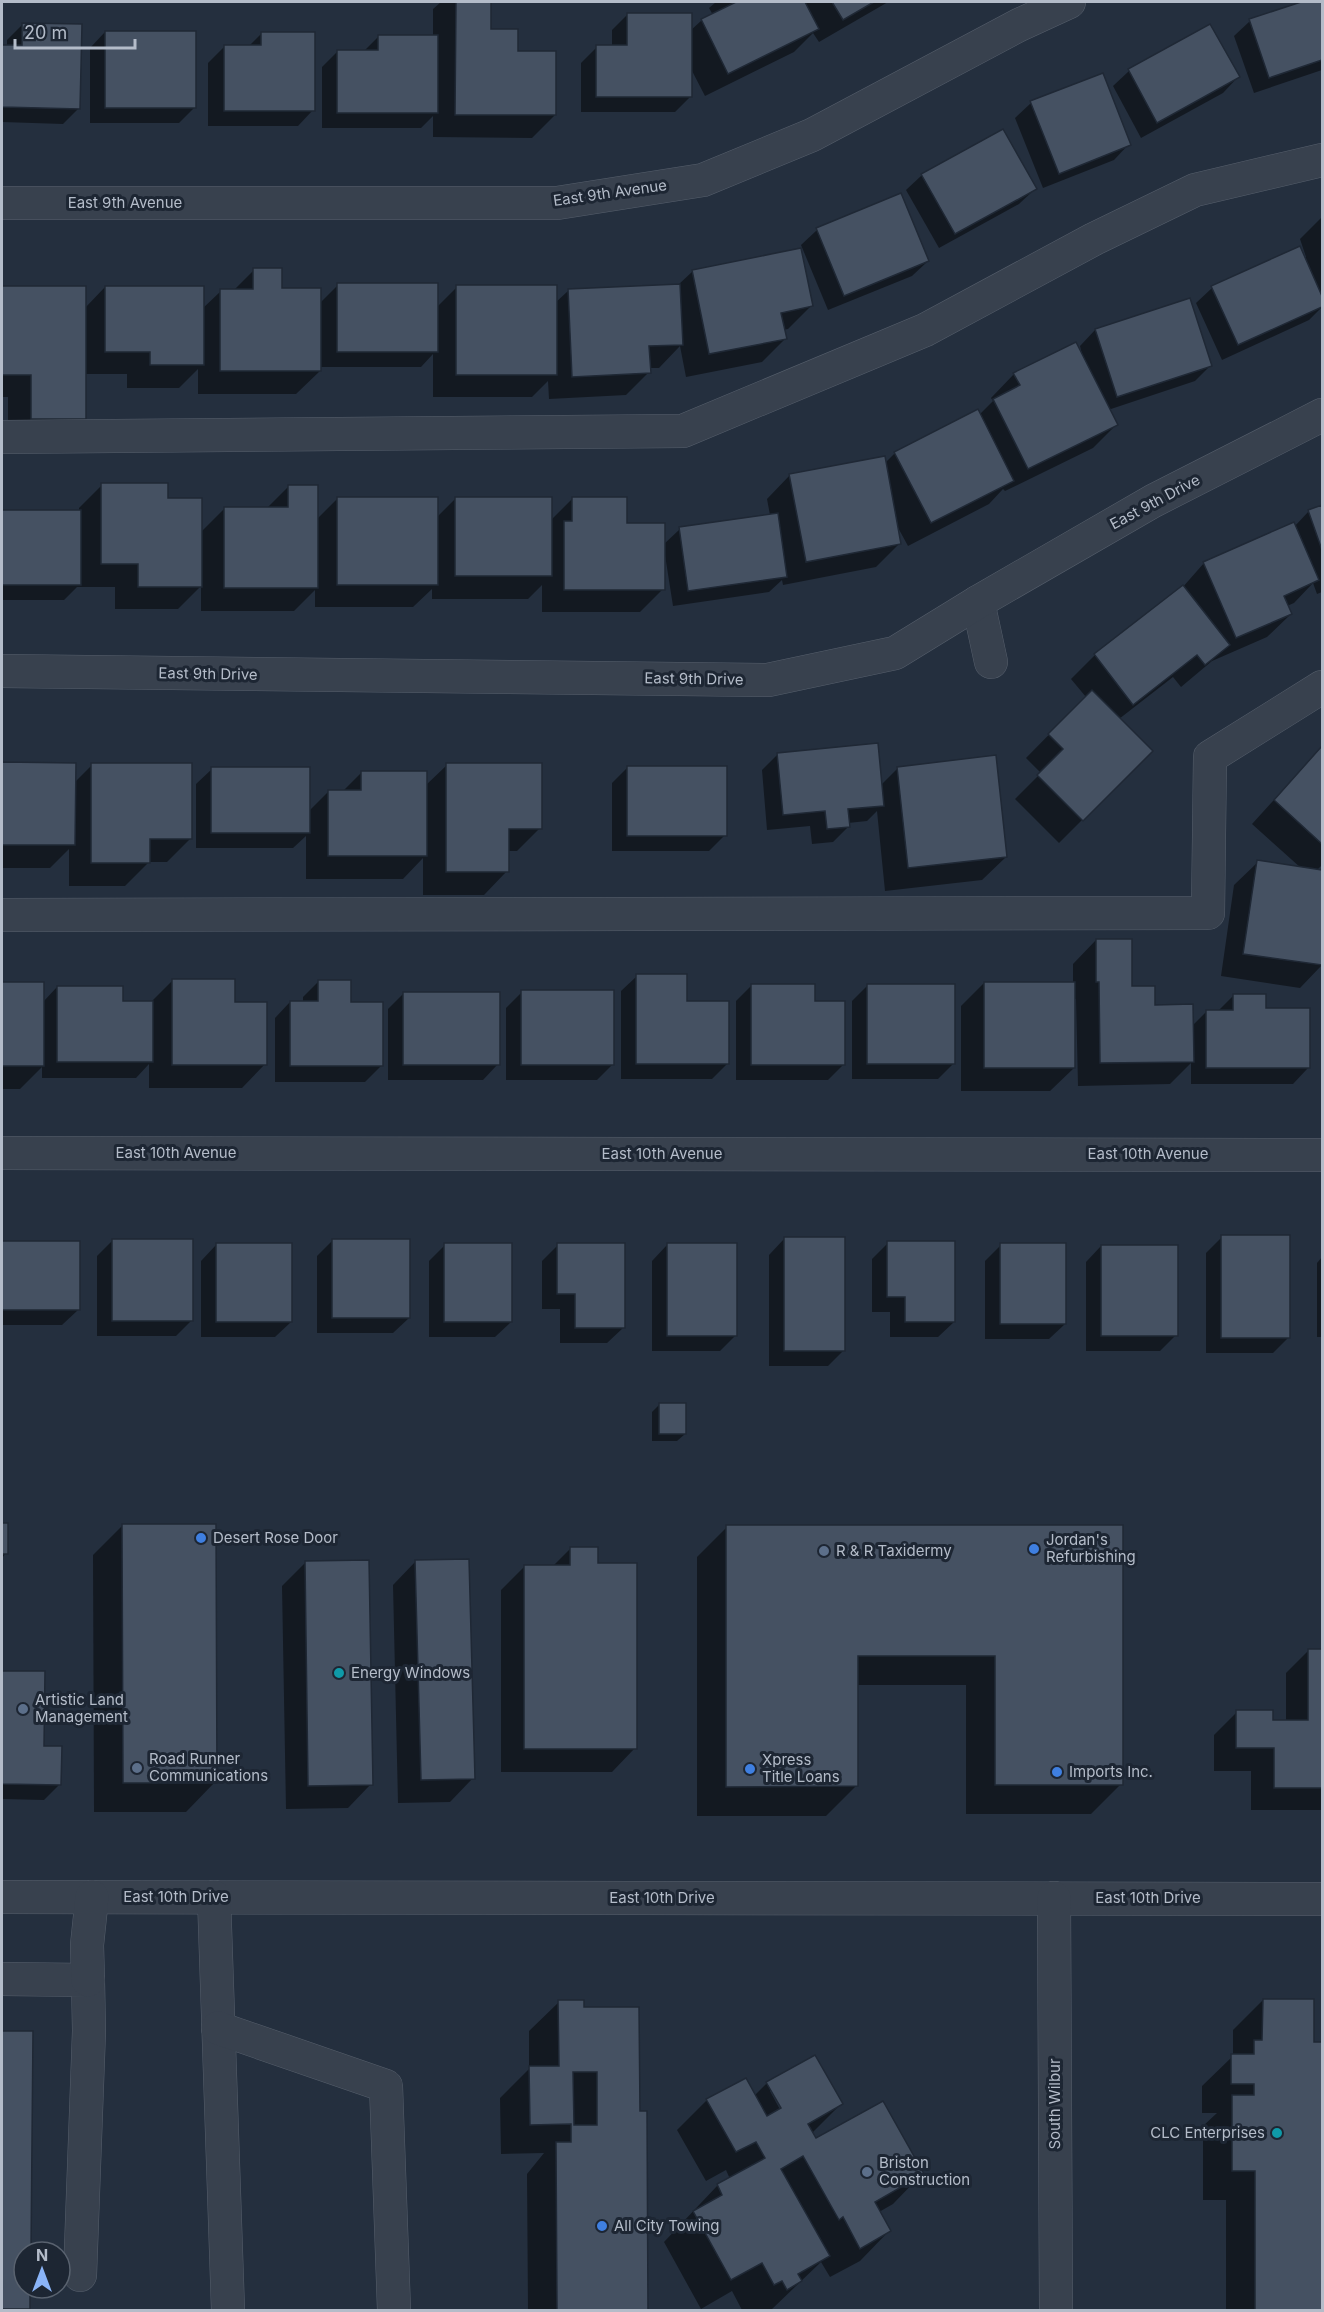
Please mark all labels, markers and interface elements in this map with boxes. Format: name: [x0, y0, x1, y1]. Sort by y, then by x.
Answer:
scale bar: [15, 12, 135, 50]
text: 20 m: [24, 22, 67, 43]
street label: East 9th Avenue: [552, 175, 668, 210]
street label: East 9th Avenue: [68, 193, 182, 212]
street label: East 9th Drive: [1106, 470, 1203, 533]
street label: East 9th Drive: [158, 663, 258, 684]
street label: East 9th Drive: [644, 668, 744, 689]
street label: East 10th Avenue: [116, 1143, 236, 1162]
street label: East 10th Avenue: [602, 1144, 722, 1163]
street label: East 10th Avenue: [1088, 1144, 1208, 1163]
place label: Desert Rose Door: [213, 1528, 338, 1547]
place label: Jordan's Refurbishing: [1046, 1530, 1136, 1566]
marker: Desert Rose Door: [194, 1531, 208, 1545]
place label: R & R Taxidermy: [836, 1541, 952, 1560]
marker: Jordan's Refurbishing: [1027, 1542, 1041, 1556]
marker: R & R Taxidermy: [817, 1544, 831, 1558]
place label: Energy Windows: [351, 1663, 470, 1682]
marker: Energy Windows: [332, 1666, 346, 1680]
place label: Artistic Land Management: [35, 1690, 128, 1726]
marker: Artistic Land Management: [16, 1702, 30, 1716]
place label: Road Runner Communications: [149, 1749, 268, 1785]
place label: Xpress Title Loans: [762, 1750, 840, 1786]
marker: Road Runner Communications: [130, 1761, 144, 1775]
marker: Xpress Title Loans: [743, 1762, 757, 1776]
place label: Imports Inc.: [1069, 1762, 1153, 1781]
marker: Imports Inc.: [1050, 1765, 1064, 1779]
street label: East 10th Drive: [123, 1887, 229, 1906]
street label: East 10th Drive: [609, 1888, 715, 1907]
street label: East 10th Drive: [1095, 1888, 1201, 1907]
street label: South Wilbur: [1045, 2058, 1064, 2150]
place label: CLC Enterprises: [1150, 2123, 1265, 2142]
marker: CLC Enterprises: [1270, 2126, 1284, 2140]
place label: Briston Construction: [879, 2153, 970, 2189]
marker: Briston Construction: [860, 2165, 874, 2179]
place label: All City Towing: [614, 2216, 719, 2235]
marker: All City Towing: [595, 2219, 609, 2233]
north arrow: [12, 2240, 72, 2300]
text: N: [36, 2245, 48, 2265]

